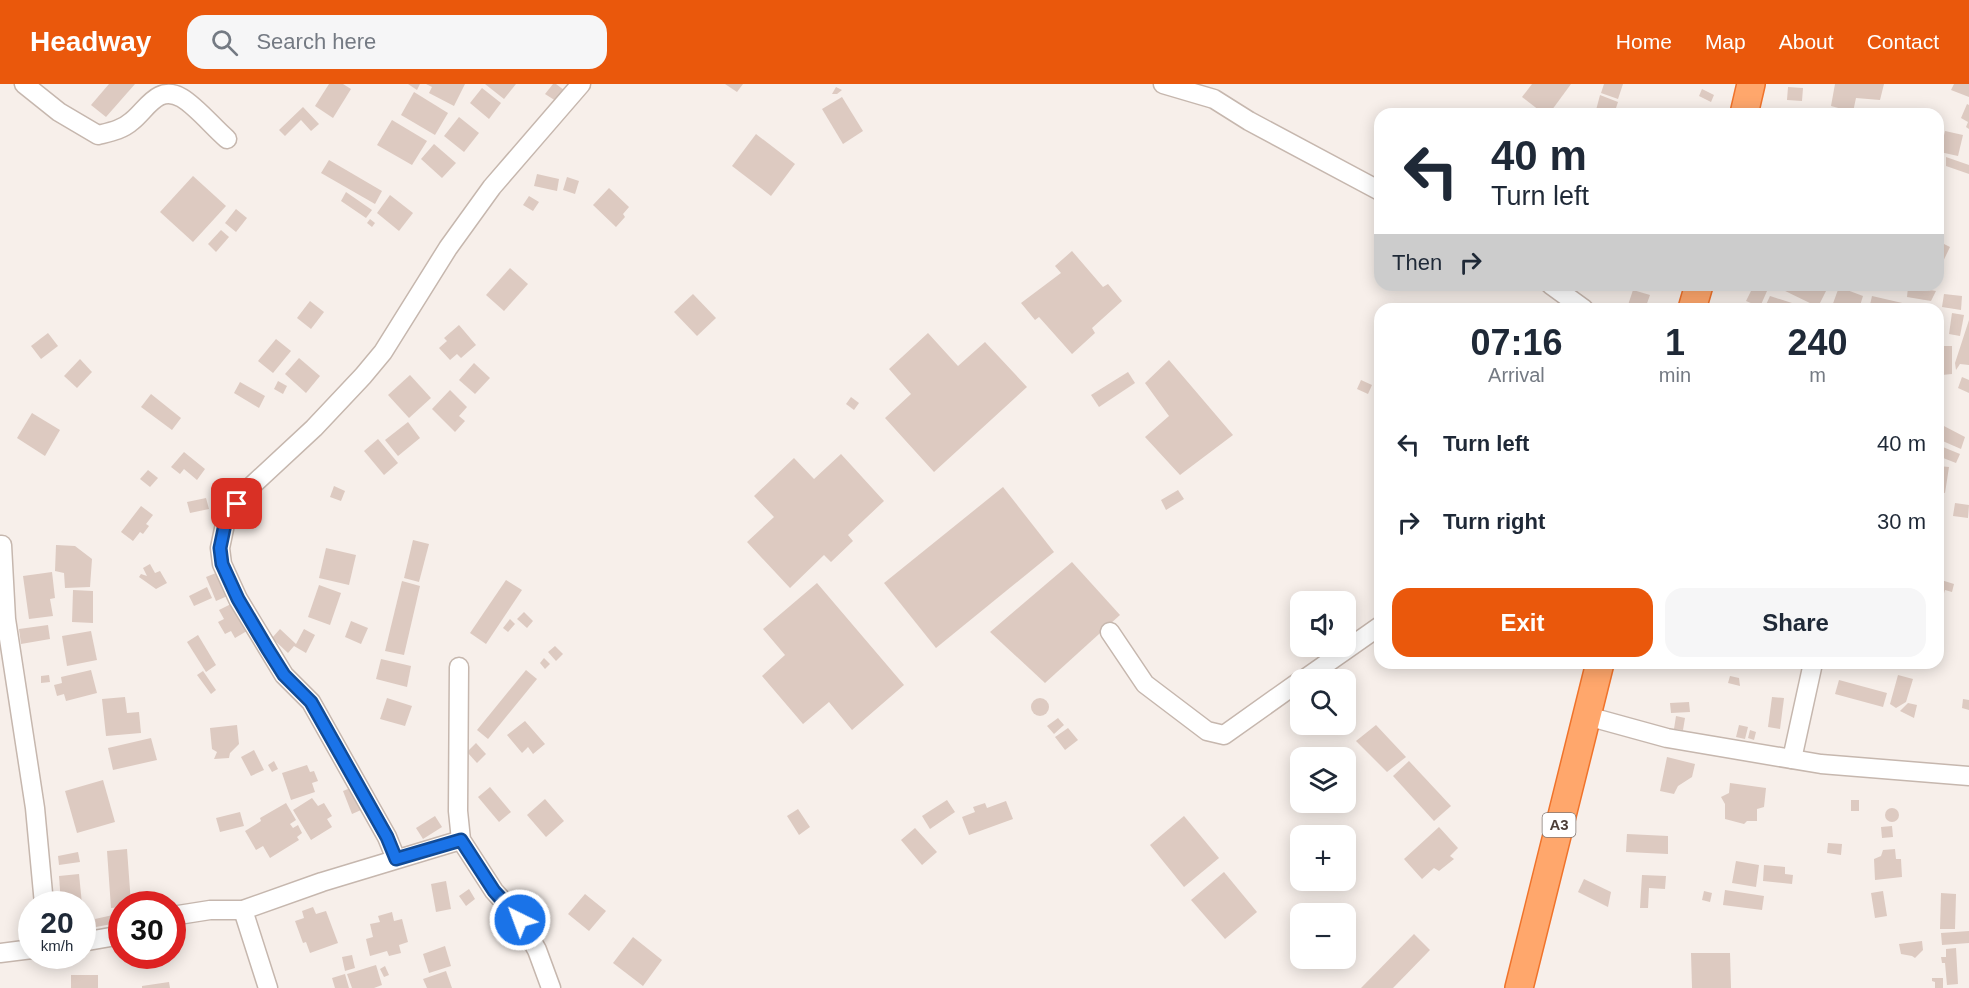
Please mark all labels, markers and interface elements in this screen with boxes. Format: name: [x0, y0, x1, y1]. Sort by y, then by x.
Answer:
search box: [187, 15, 607, 69]
text: Headway: [30, 26, 151, 57]
icon: search: [208, 26, 241, 59]
text: Search here: [256, 29, 376, 54]
text: Home: [1616, 30, 1672, 53]
text: Map: [1705, 30, 1746, 53]
text: About: [1779, 30, 1834, 53]
text: Contact: [1867, 30, 1939, 53]
icon: left: [1392, 132, 1470, 210]
text: 40 m: [1491, 132, 1587, 179]
text: Turn left: [1491, 181, 1589, 211]
icon: right: [1454, 246, 1487, 279]
text: Then: [1392, 250, 1442, 275]
text: 07:16: [1470, 322, 1562, 363]
text: 1: [1665, 322, 1685, 363]
text: 240: [1787, 322, 1848, 363]
text: Arrival: [1488, 364, 1545, 386]
text: min: [1659, 364, 1691, 386]
text: m: [1809, 364, 1826, 386]
icon: left: [1392, 428, 1425, 461]
text: Turn left: [1443, 431, 1529, 456]
text: 40 m: [1877, 431, 1926, 456]
pin: [211, 478, 262, 529]
icon: arrive: [220, 487, 253, 520]
icon: right: [1392, 506, 1425, 539]
text: Turn right: [1443, 509, 1545, 534]
text: 30 m: [1877, 509, 1926, 534]
button: Exit: [1392, 588, 1653, 657]
button: Share: [1665, 588, 1926, 657]
map controls: [1290, 591, 1356, 969]
button: sound: [1290, 591, 1356, 657]
button: search: [1290, 669, 1356, 735]
button: layers: [1290, 747, 1356, 813]
road number: A3: [1542, 813, 1576, 837]
button: +: [1290, 825, 1356, 891]
position arrow: [488, 888, 552, 952]
speed limit sign: 30: [108, 891, 186, 969]
button: −: [1290, 903, 1356, 969]
text: 20: [40, 906, 74, 939]
text: km/h: [41, 937, 73, 954]

